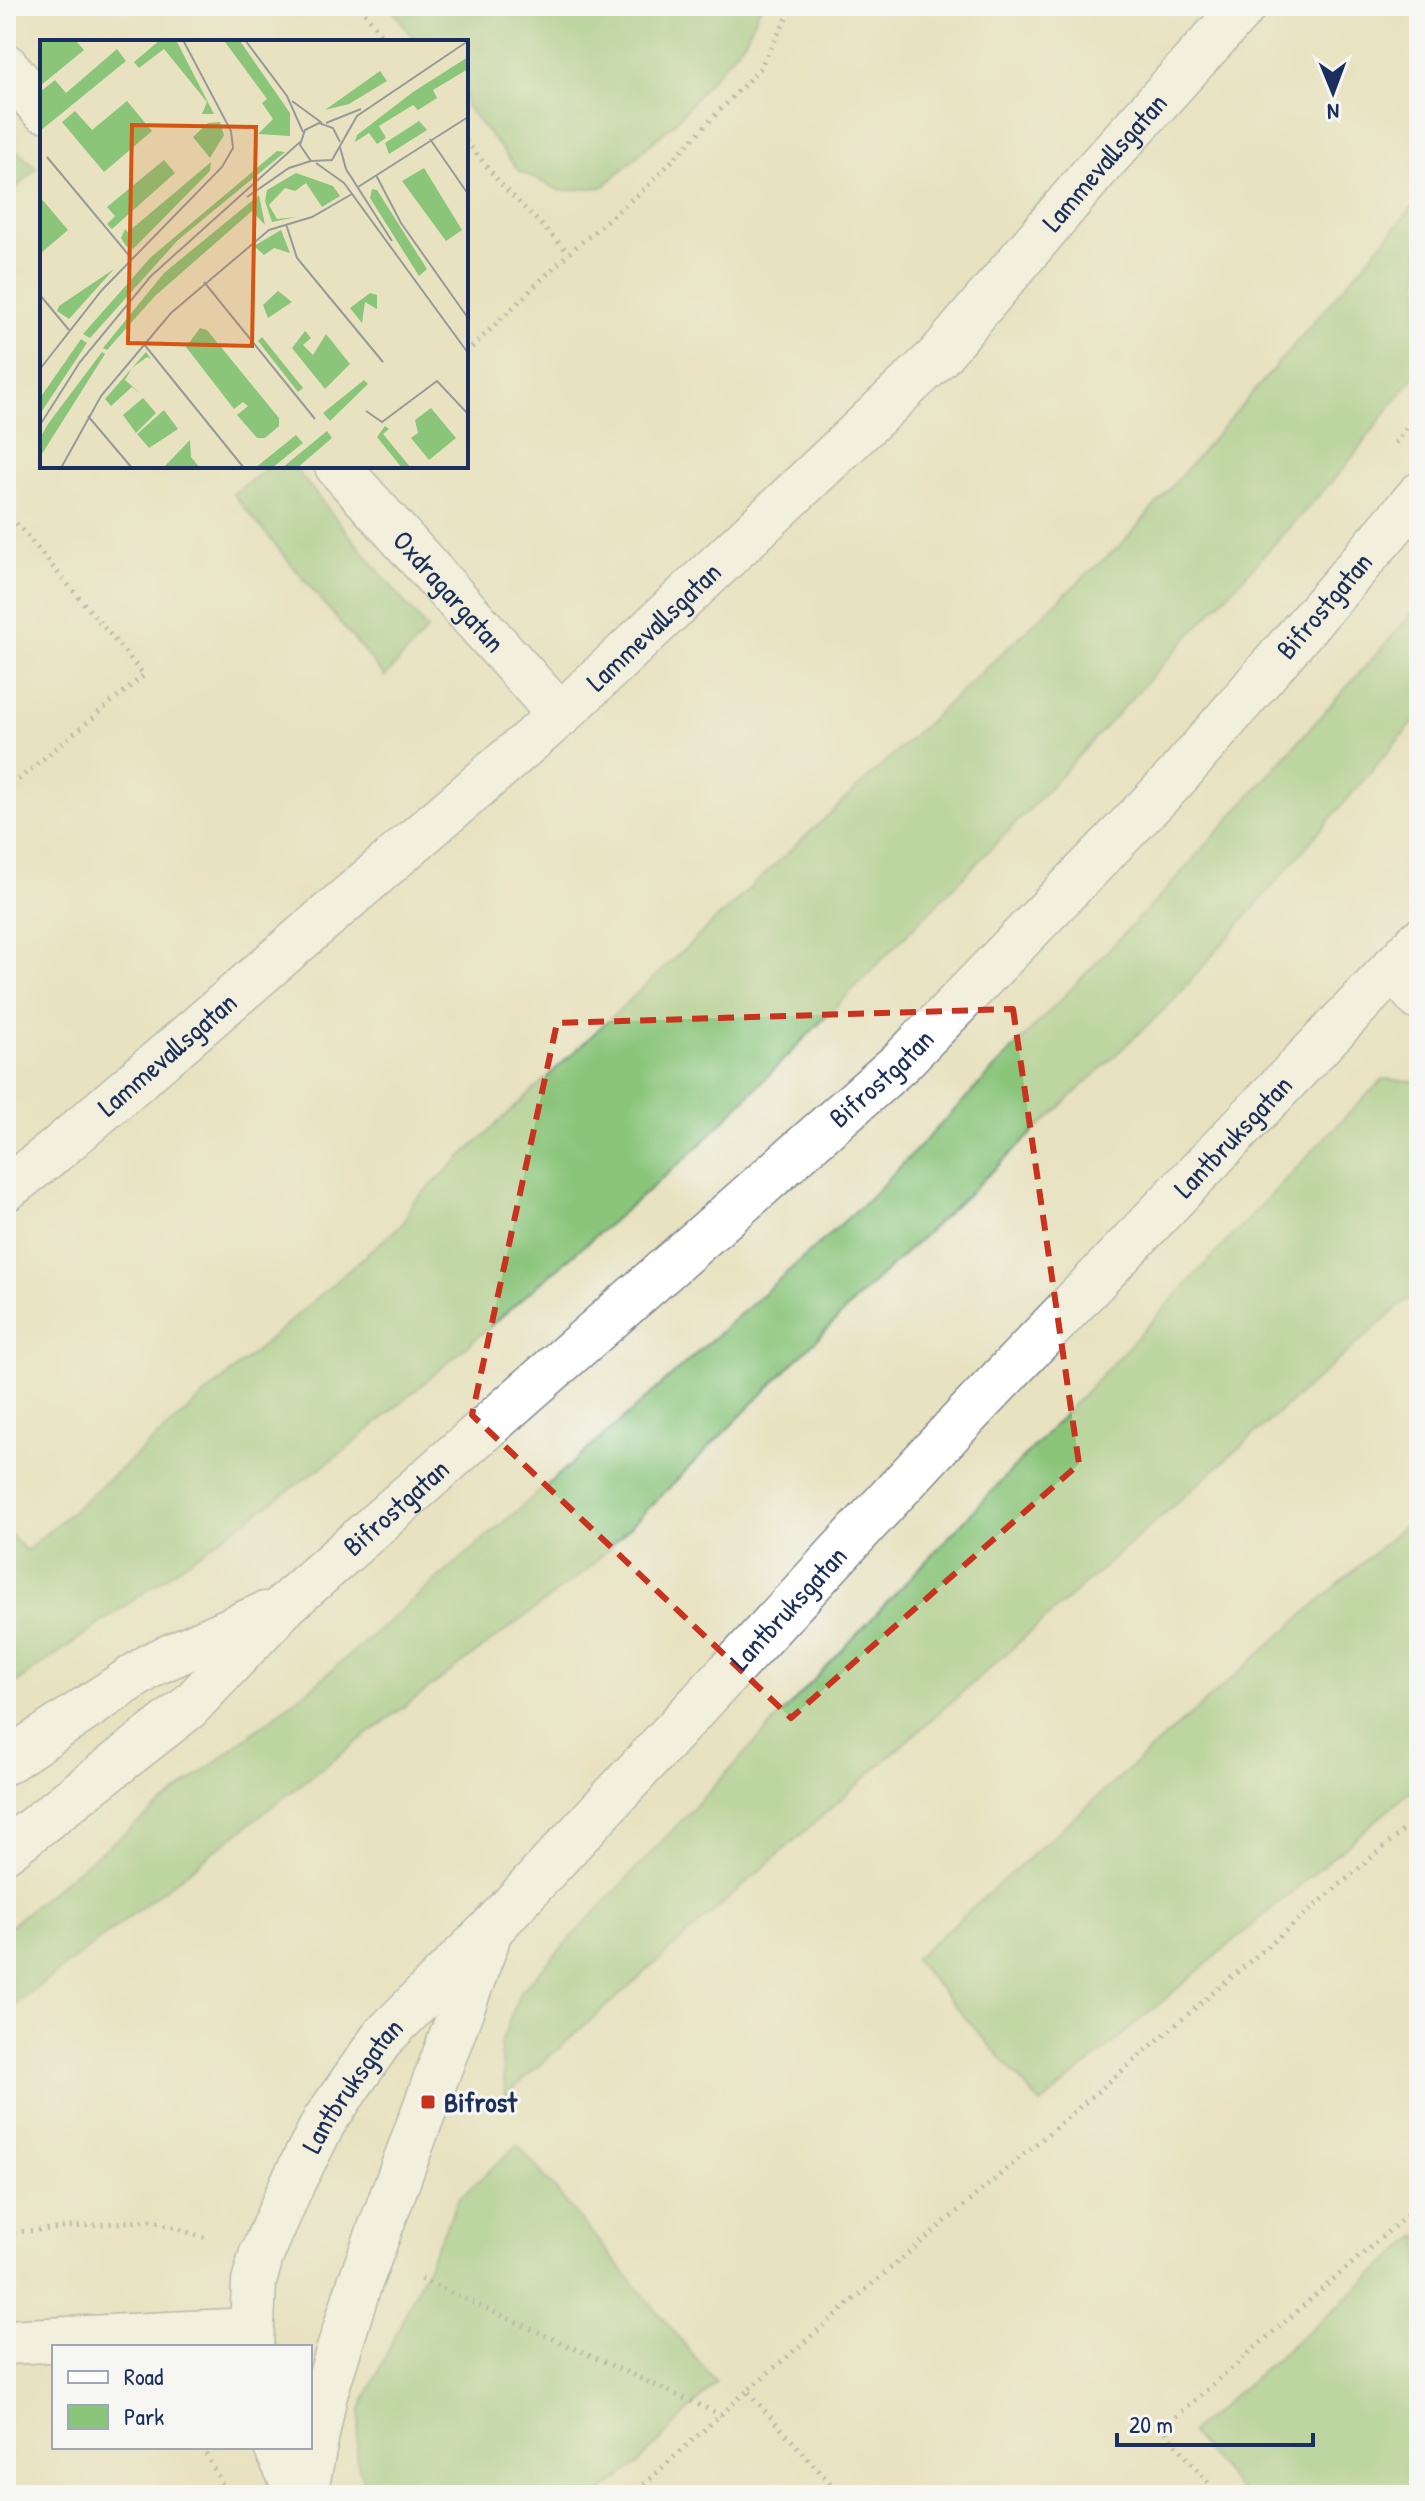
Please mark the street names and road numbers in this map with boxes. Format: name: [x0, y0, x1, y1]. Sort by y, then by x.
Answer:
street label: Lammevallsgatan: [1033, 85, 1175, 239]
street label: Oxdragargatan: [384, 522, 514, 660]
street label: Bifrostgatan: [1267, 544, 1381, 667]
street label: Lammevallsgatan: [578, 553, 729, 699]
street label: Lammevallsgatan: [89, 984, 245, 1125]
street label: Bifrostgatan: [821, 1020, 942, 1136]
street label: Lantbruksgatan: [1165, 1067, 1300, 1206]
street label: Bifrostgatan: [335, 1450, 457, 1565]
street label: Lantbruksgatan: [721, 1537, 855, 1678]
street label: Lantbruksgatan: [292, 2009, 411, 2159]

